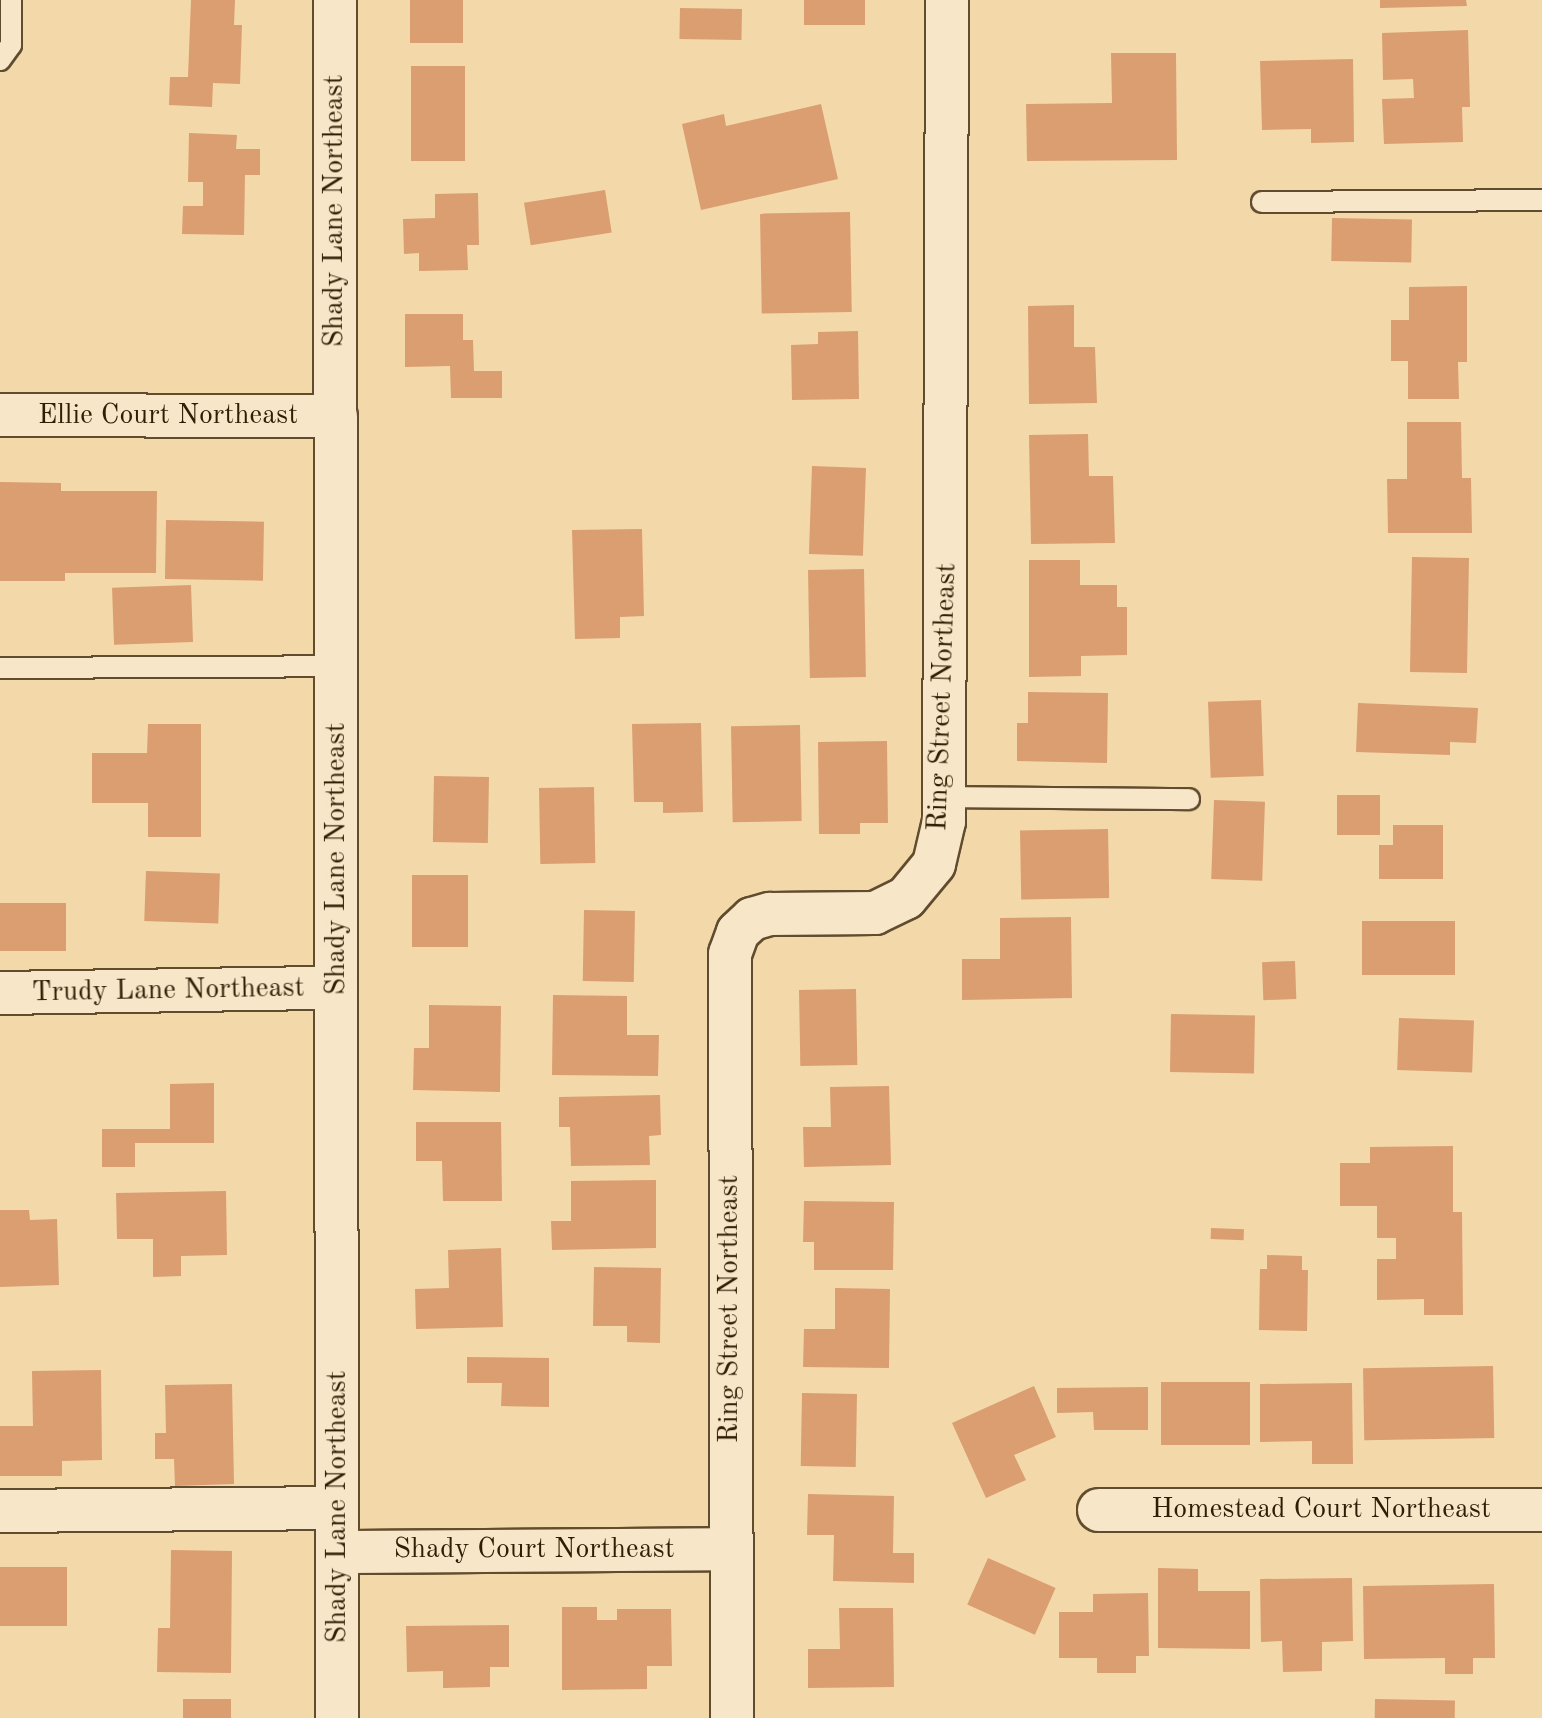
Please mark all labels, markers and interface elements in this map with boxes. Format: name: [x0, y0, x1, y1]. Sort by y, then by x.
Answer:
street label: Shady Lane Northeast: [318, 75, 352, 347]
street label: Ellie Court Northeast: [38, 399, 298, 433]
street label: Ring Street Northeast: [922, 562, 964, 832]
street label: Shady Lane Northeast: [320, 723, 354, 995]
street label: Trudy Lane Northeast: [31, 972, 305, 1010]
street label: Ring Street Northeast: [713, 1175, 747, 1443]
street label: Shady Lane Northeast: [321, 1371, 355, 1643]
street label: Homestead Court Northeast: [1151, 1493, 1491, 1527]
street label: Shady Court Northeast: [393, 1533, 675, 1567]

